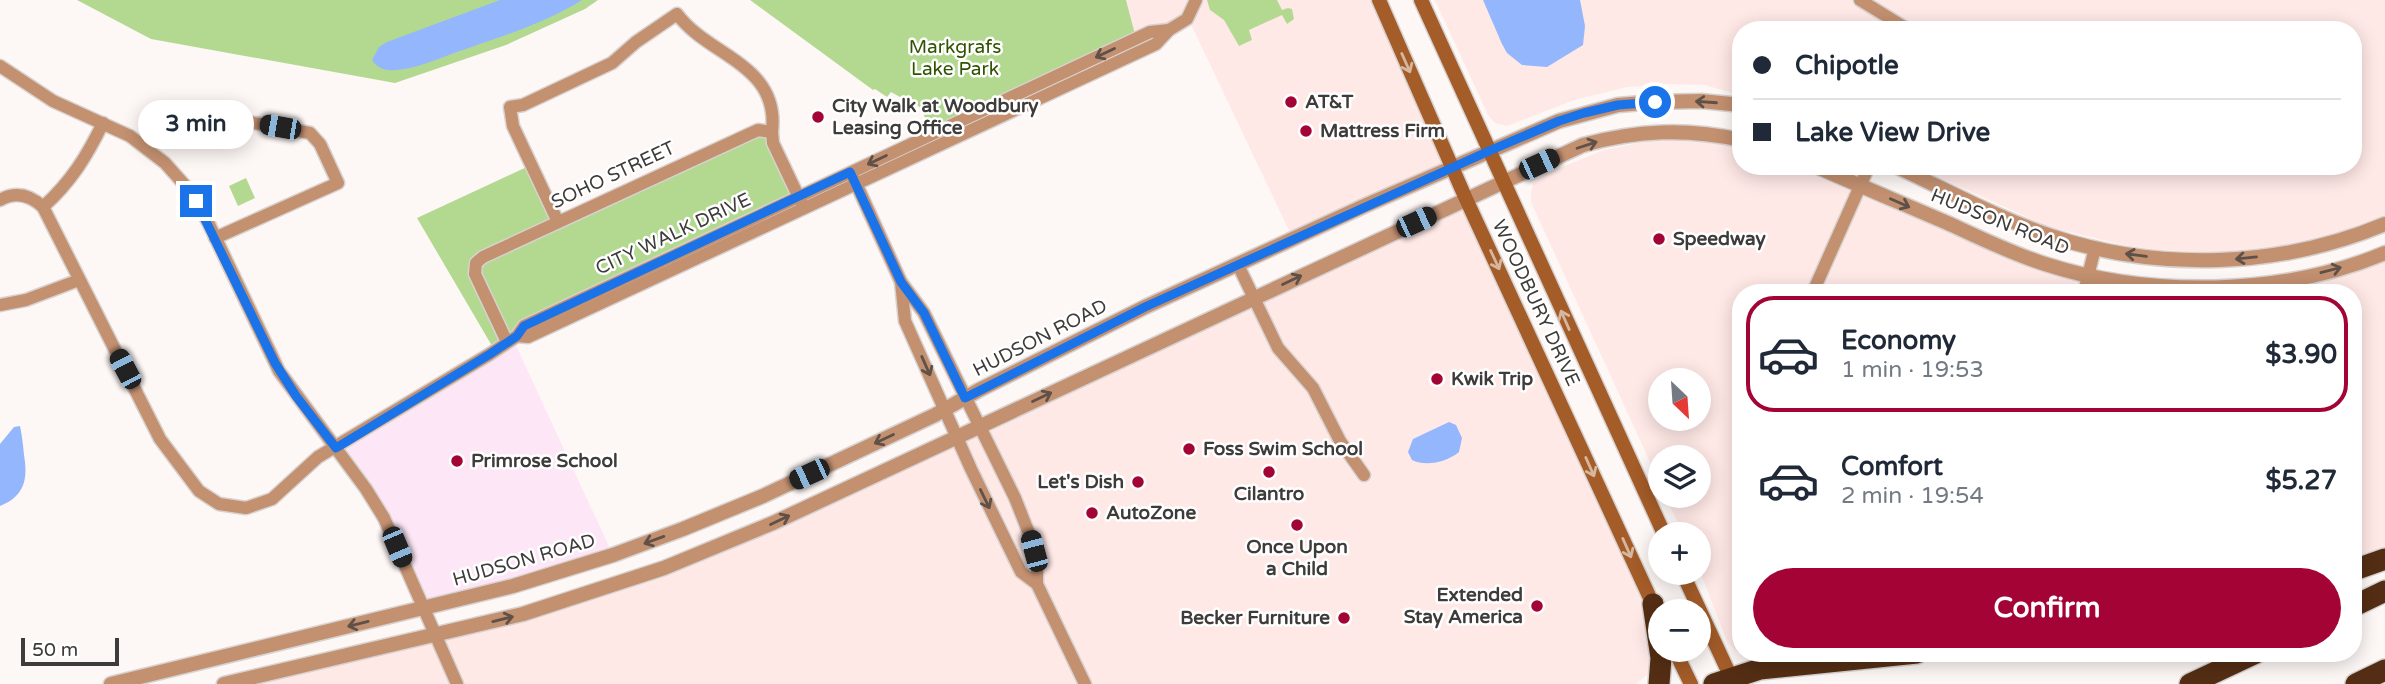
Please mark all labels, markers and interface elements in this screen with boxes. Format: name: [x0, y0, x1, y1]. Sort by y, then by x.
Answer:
park label: Markgrafs Lake Park: [909, 36, 1001, 80]
one-way arrow: [1095, 47, 1116, 60]
text: Chipotle: [1795, 50, 1899, 81]
one-way arrow: [1400, 51, 1413, 73]
route start: [1639, 86, 1671, 118]
place label: AT&T: [1305, 91, 1354, 113]
marker: AT&T: [1283, 94, 1299, 110]
place label: City Walk at Woodbury Leasing Office: [832, 95, 1039, 140]
one-way arrow: [1695, 95, 1717, 108]
callout: 3 min: [138, 100, 254, 148]
marker: City Walk at Woodbury Leasing Office: [810, 109, 826, 125]
text: 3 min: [165, 110, 227, 138]
car: [258, 113, 303, 141]
text: Lake View Drive: [1795, 117, 1990, 148]
place label: Mattress Firm: [1320, 120, 1445, 142]
marker: Mattress Firm: [1298, 123, 1314, 139]
street label: SOHO STREET: [548, 137, 679, 213]
one-way arrow: [1576, 137, 1598, 150]
car: [1516, 146, 1563, 182]
one-way arrow: [867, 153, 888, 167]
street label: HUDSON ROAD: [1928, 184, 2072, 260]
route end: [180, 185, 212, 217]
street label: CITY WALK DRIVE: [592, 188, 754, 280]
one-way arrow: [1889, 197, 1910, 210]
car: [1393, 204, 1440, 240]
street label: WOODBURY DRIVE: [1488, 216, 1584, 390]
place label: Speedway: [1673, 228, 1766, 251]
marker: Speedway: [1651, 231, 1667, 247]
one-way arrow: [1489, 249, 1502, 270]
one-way arrow: [2125, 249, 2148, 262]
one-way arrow: [2236, 252, 2258, 265]
one-way arrow: [2320, 262, 2342, 275]
one-way arrow: [1281, 273, 1303, 286]
street label: HUDSON ROAD: [969, 295, 1111, 381]
one-way arrow: [1558, 309, 1571, 331]
icon: car: [1757, 323, 1820, 386]
text: Economy: [1841, 325, 1956, 356]
text: $3.90: [2265, 339, 2337, 370]
car: [106, 346, 145, 392]
one-way arrow: [920, 355, 933, 376]
text: 1 min · 19:53: [1841, 356, 1984, 384]
place label: Kwik Trip: [1451, 368, 1533, 391]
north arrow: [1648, 368, 1712, 430]
map controls: [1648, 368, 1711, 662]
marker: Kwik Trip: [1429, 371, 1445, 387]
one-way arrow: [1031, 390, 1052, 403]
one-way arrow: [873, 433, 895, 446]
place label: Foss Swim School: [1203, 438, 1363, 460]
marker: Foss Swim School: [1181, 441, 1197, 457]
button: layers: [1648, 445, 1711, 508]
icon: car: [1757, 449, 1820, 512]
place label: Primrose School: [471, 450, 618, 472]
text: Comfort: [1841, 451, 1943, 482]
marker: Primrose School: [449, 453, 465, 469]
car: [786, 456, 833, 492]
one-way arrow: [1584, 456, 1597, 477]
marker: Cilantro: [1261, 464, 1277, 480]
text: $5.27: [2265, 465, 2337, 496]
place label: Let's Dish: [1037, 471, 1124, 493]
marker: Let's Dish: [1130, 474, 1146, 490]
text: 2 min · 19:54: [1841, 482, 1984, 510]
place label: Cilantro: [1234, 483, 1304, 505]
one-way arrow: [979, 488, 993, 509]
place label: AutoZone: [1106, 502, 1196, 524]
marker: AutoZone: [1084, 505, 1100, 521]
one-way arrow: [769, 513, 790, 526]
marker: Once Upon a Child: [1289, 517, 1305, 533]
button: +: [1648, 522, 1711, 585]
car: [380, 524, 415, 570]
car: [1019, 528, 1050, 574]
street label: HUDSON ROAD: [450, 529, 598, 591]
one-way arrow: [644, 535, 666, 547]
place label: Once Upon a Child: [1246, 536, 1348, 580]
one-way arrow: [1621, 537, 1634, 558]
button: Confirm: [1753, 568, 2341, 648]
place label: Extended Stay America: [1404, 584, 1523, 629]
marker: Extended Stay America: [1529, 598, 1545, 614]
button: −: [1648, 599, 1711, 662]
place label: Becker Furniture: [1180, 607, 1330, 629]
marker: Becker Furniture: [1336, 610, 1352, 626]
one-way arrow: [491, 612, 514, 625]
one-way arrow: [347, 618, 370, 631]
scale bar: [21, 635, 119, 667]
text: 50 m: [32, 639, 78, 661]

